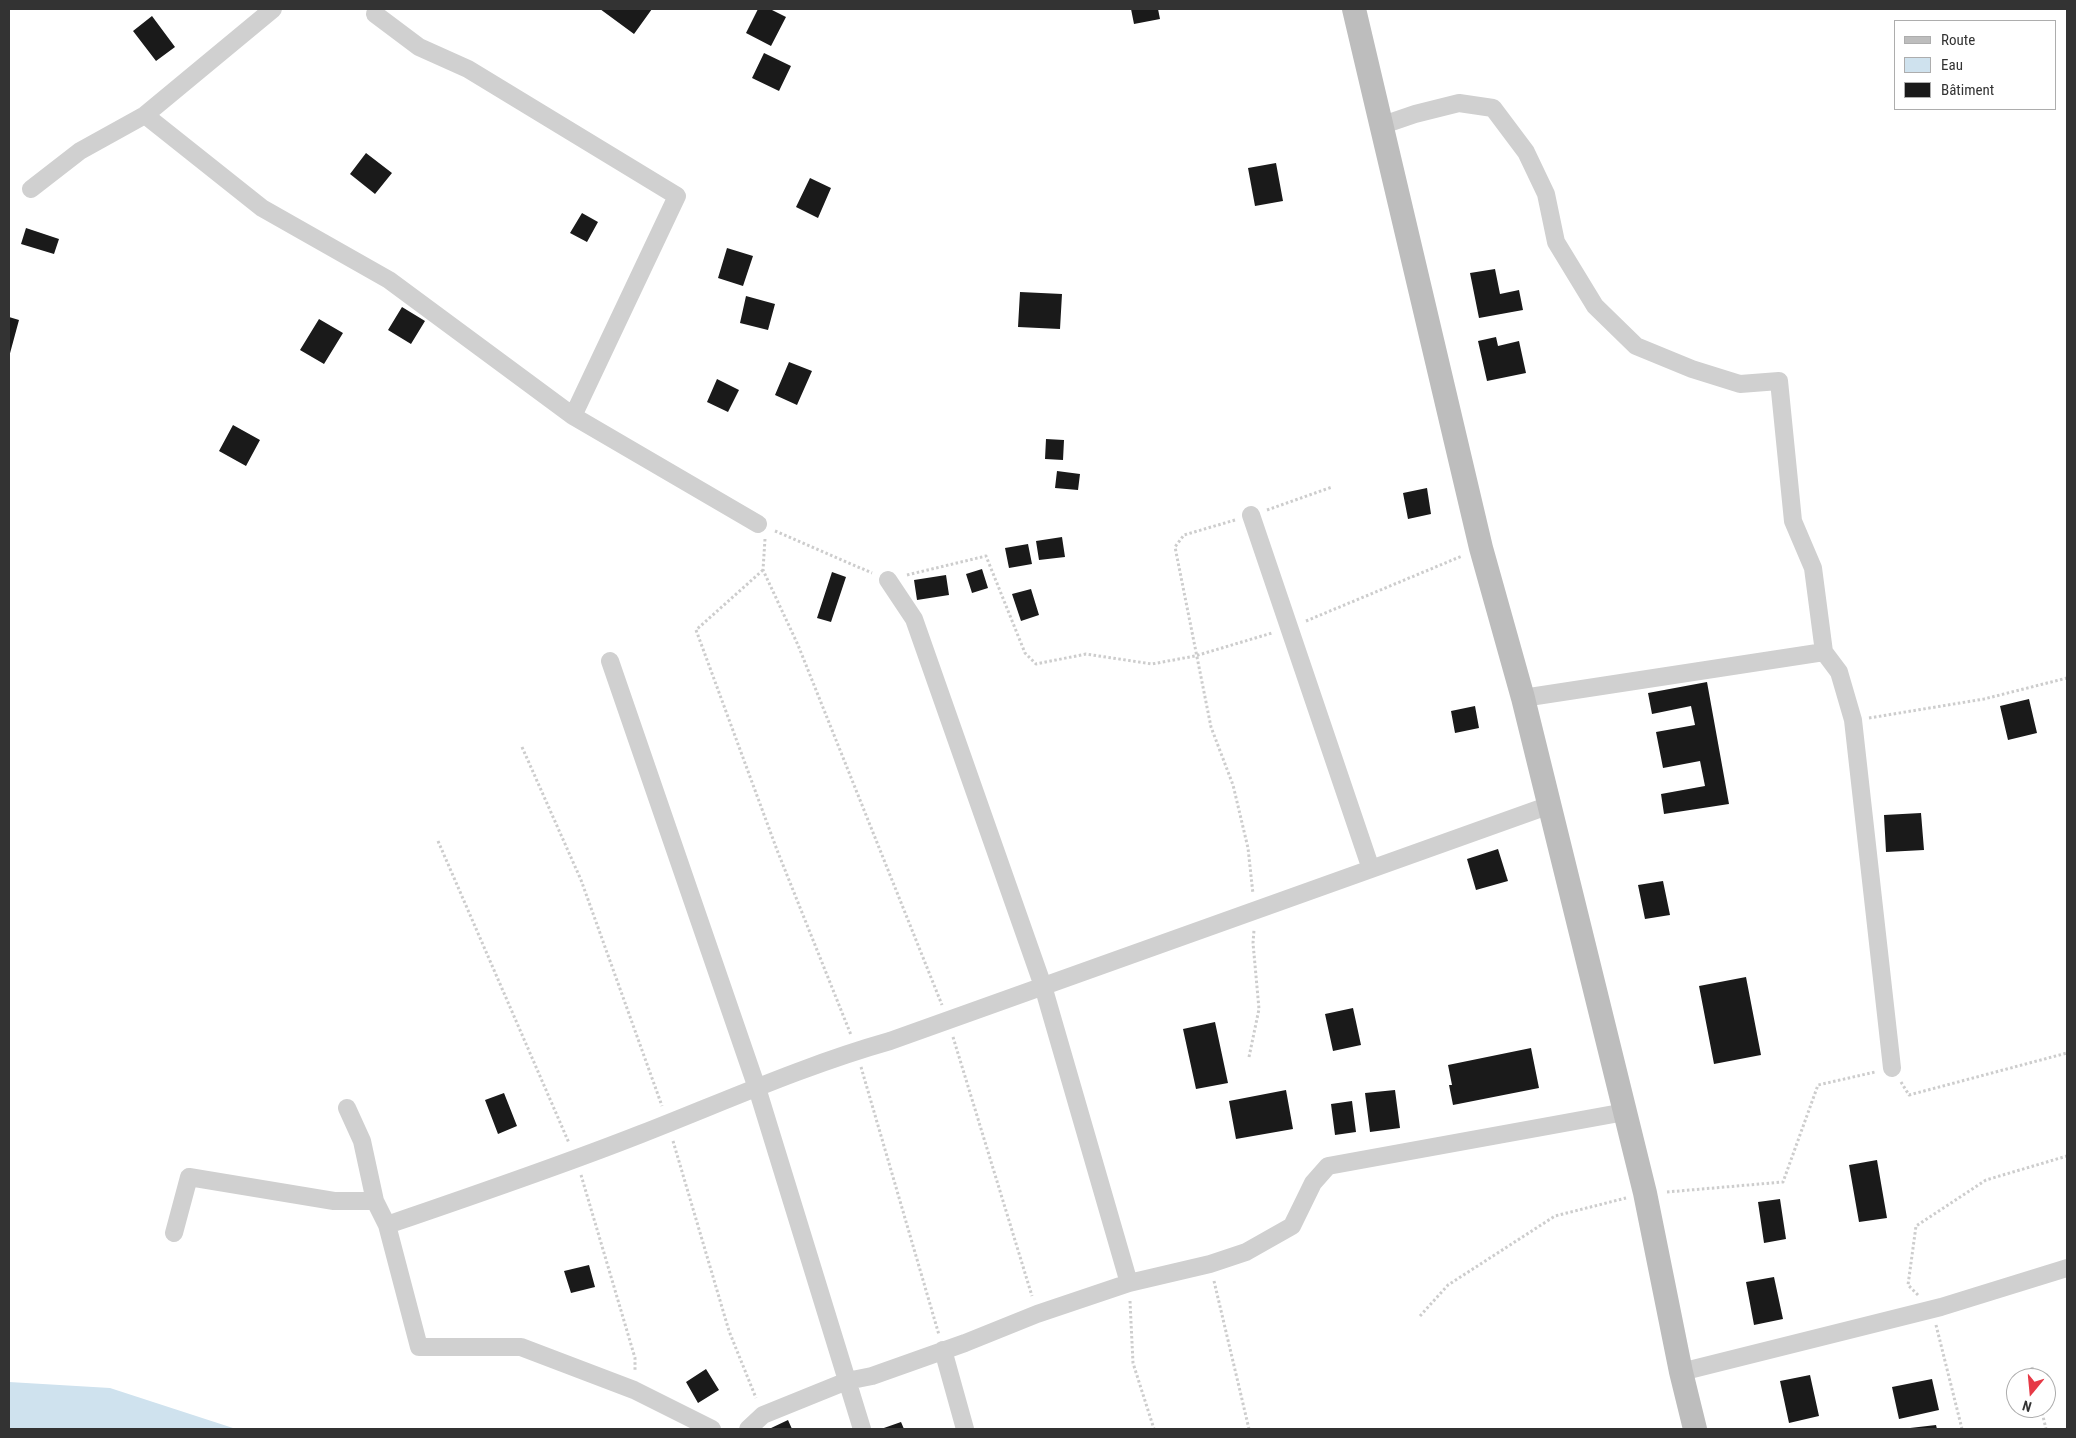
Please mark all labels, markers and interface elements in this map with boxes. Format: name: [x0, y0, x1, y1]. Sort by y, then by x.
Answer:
legend: [1894, 20, 2056, 110]
text: Route: [1941, 31, 1975, 49]
text: Eau: [1941, 56, 1963, 74]
text: Bâtiment: [1941, 81, 1994, 99]
north arrow: [2006, 1368, 2056, 1418]
text: N: [2020, 1397, 2033, 1415]

